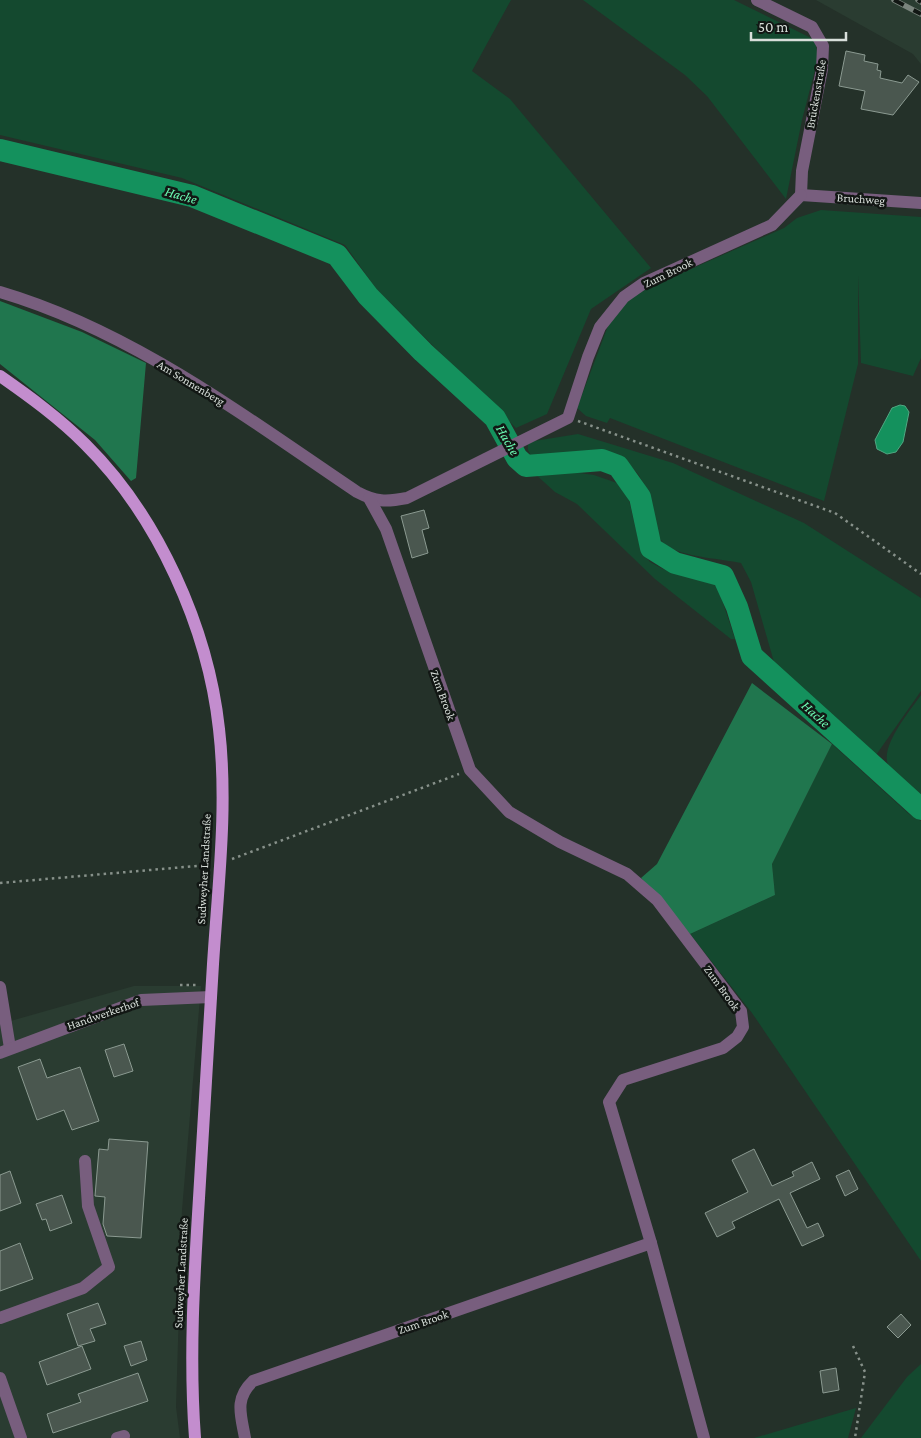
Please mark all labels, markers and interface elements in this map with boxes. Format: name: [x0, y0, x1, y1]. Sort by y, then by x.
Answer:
scale bar: [751, 10, 846, 42]
text: 50 m: [758, 19, 788, 35]
street label: Brückenstraße: [803, 58, 829, 130]
water label: Hache: [163, 183, 200, 207]
street label: Bruchweg: [836, 190, 886, 208]
street label: Zum Brook: [641, 255, 695, 291]
street label: Am Sonnenberg: [155, 357, 227, 409]
water label: Hache: [493, 422, 523, 459]
street label: Zum Brook: [427, 668, 459, 722]
water label: Hache: [798, 697, 834, 731]
street label: Sudweyher Landstraße: [194, 813, 214, 925]
street label: Zum Brook: [701, 963, 743, 1014]
street label: Handwerkerhof: [65, 995, 142, 1033]
street label: Sudweyher Landstraße: [171, 1217, 191, 1329]
street label: Zum Brook: [396, 1307, 450, 1337]

